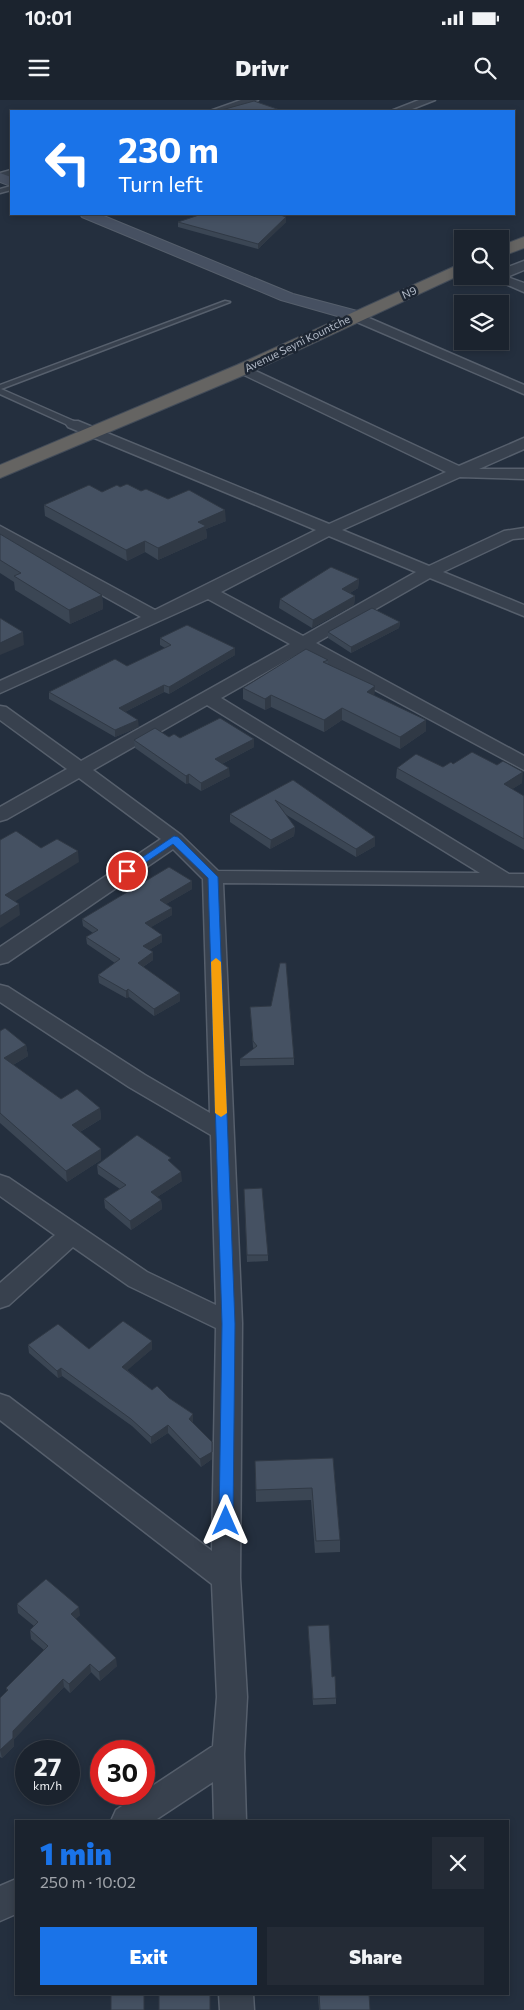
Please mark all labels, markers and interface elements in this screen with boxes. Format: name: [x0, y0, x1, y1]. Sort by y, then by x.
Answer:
text: 10:01: [25, 6, 72, 29]
icon: menu: [25, 54, 53, 82]
text: Drivr: [235, 54, 289, 81]
icon: search: [471, 54, 499, 82]
text: 230 m: [118, 127, 219, 170]
icon: left: [35, 130, 100, 195]
text: Turn left: [118, 170, 203, 197]
map controls: [454, 230, 509, 350]
button: search: [454, 230, 509, 285]
street label: N9: [400, 283, 419, 301]
button: layers: [454, 295, 509, 350]
street label: Avenue Seyni Kountche: [242, 312, 352, 374]
pin: [106, 850, 148, 892]
icon: arrive: [113, 857, 141, 885]
position arrow: [199, 1494, 251, 1546]
speed limit sign: 30: [90, 1740, 155, 1805]
text: 27: [34, 1751, 61, 1781]
text: km/h: [33, 1778, 62, 1792]
text: 1 min: [40, 1834, 112, 1871]
button: close: [432, 1837, 484, 1889]
text: 250 m · 10:02: [40, 1872, 136, 1891]
button: Exit: [40, 1927, 257, 1985]
button: Share: [267, 1927, 484, 1985]

